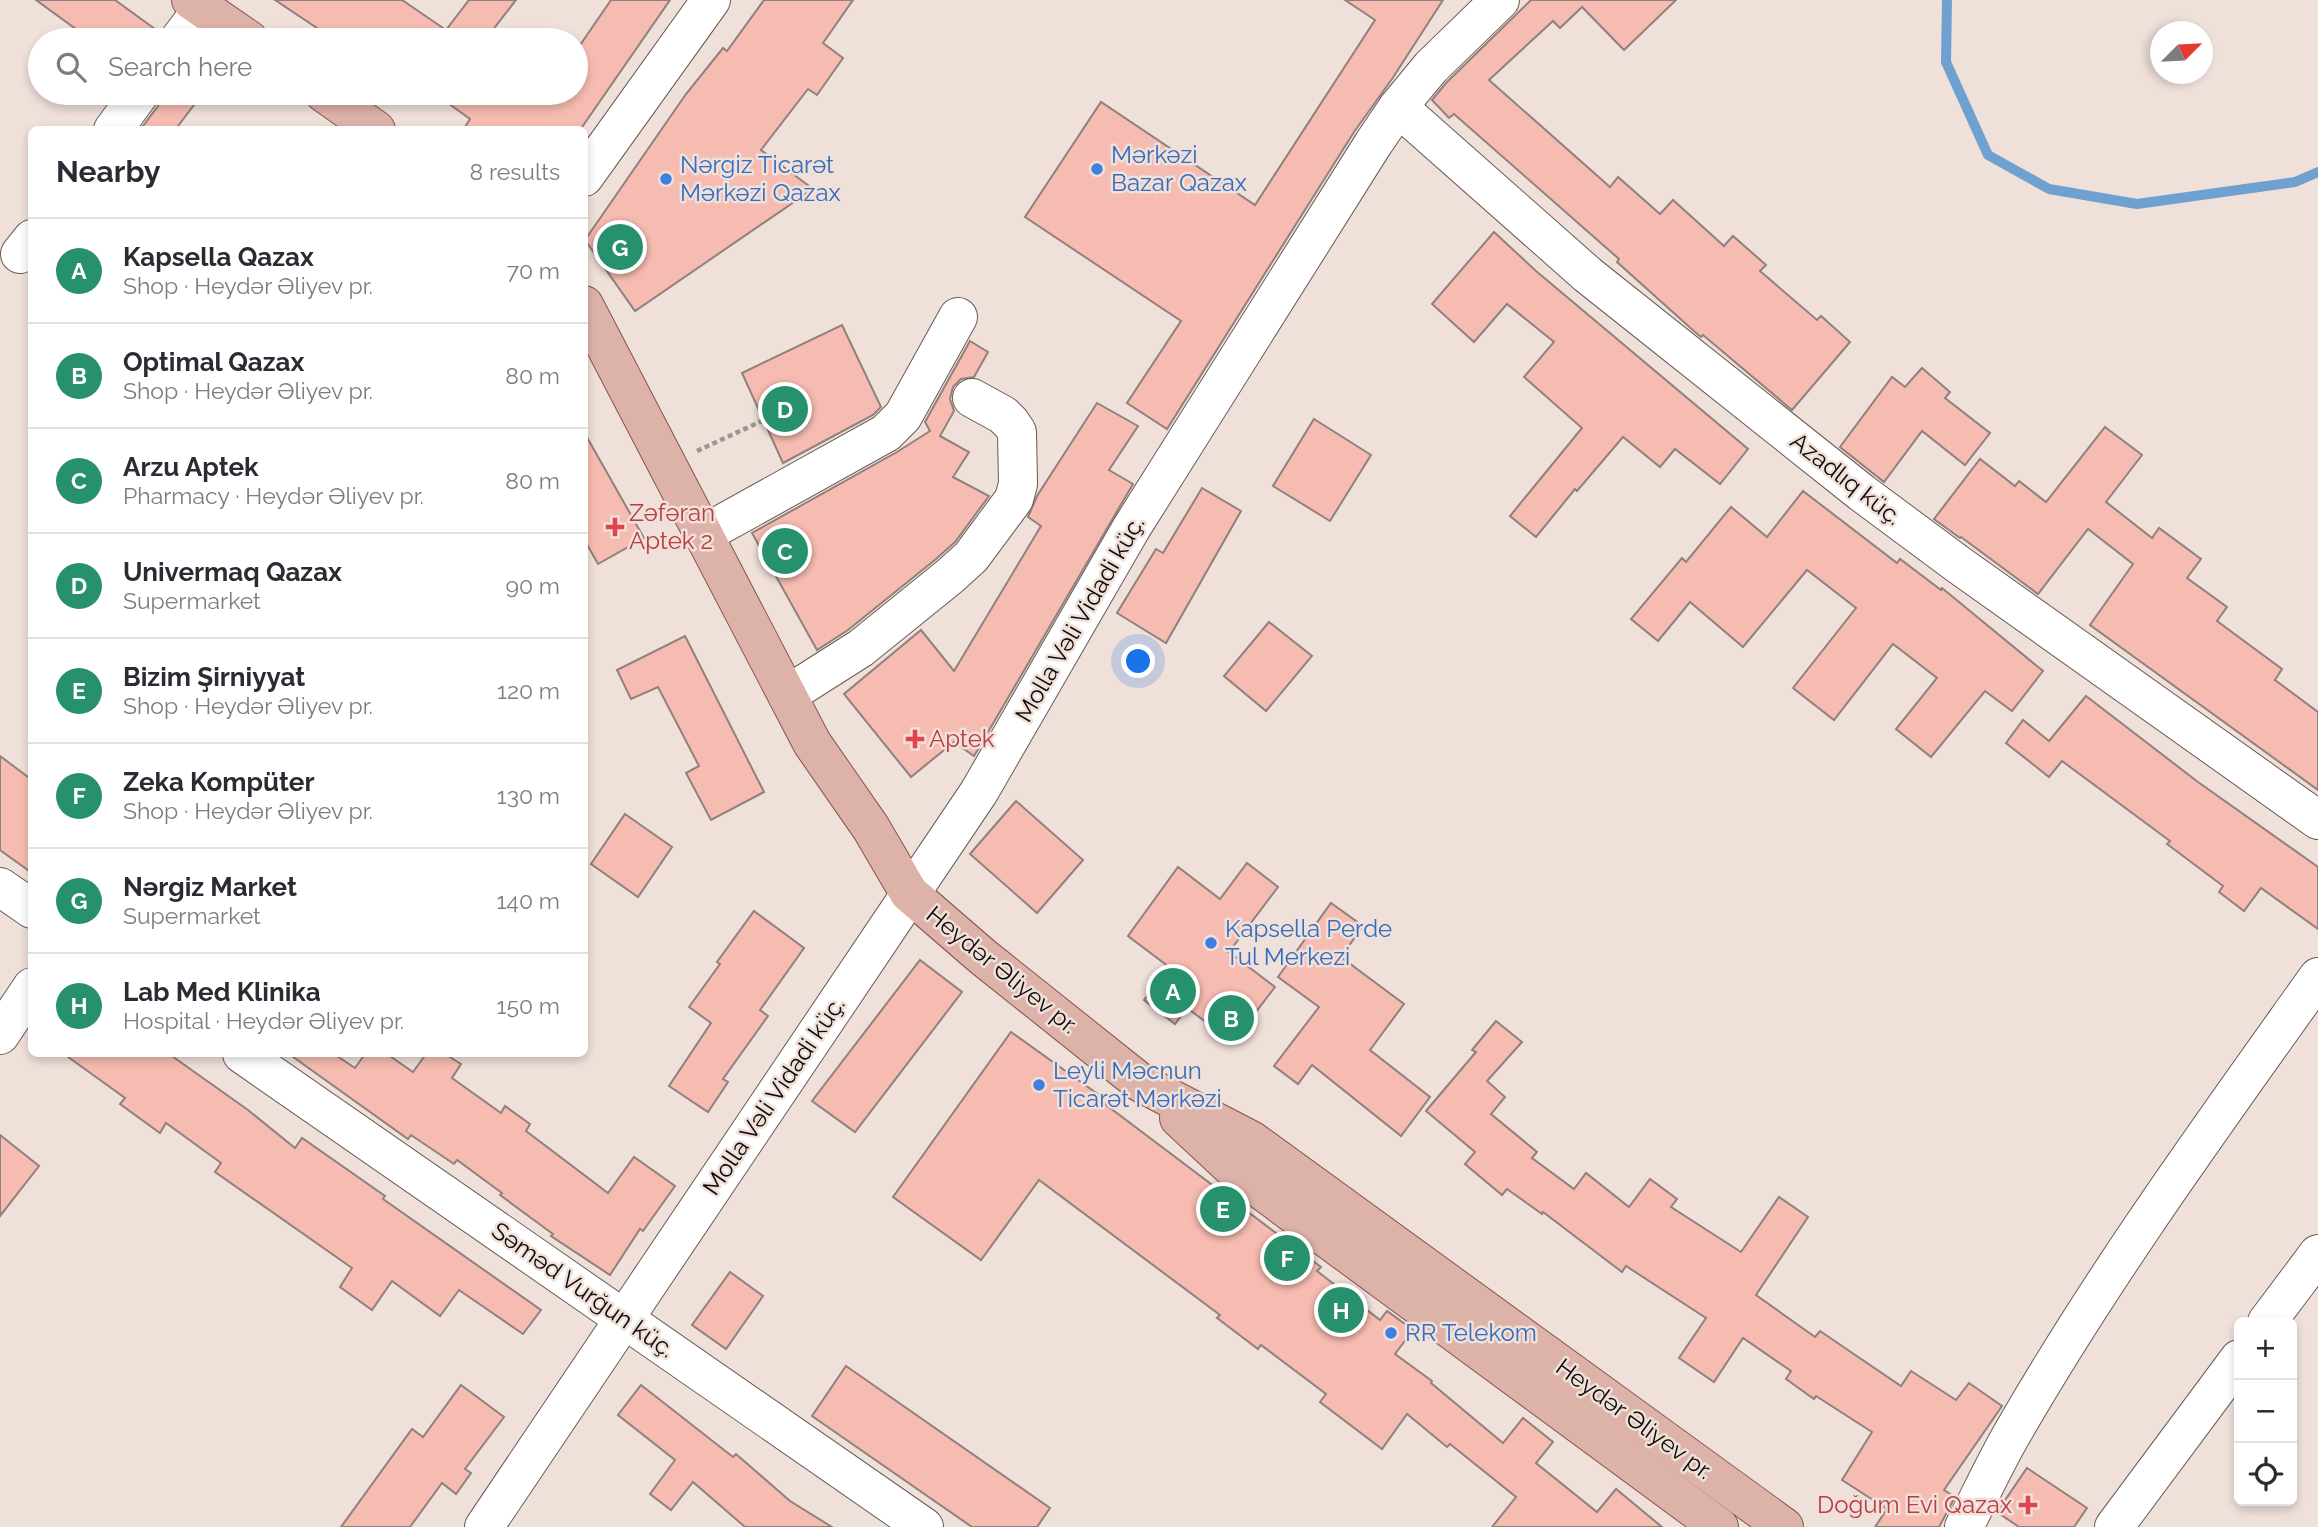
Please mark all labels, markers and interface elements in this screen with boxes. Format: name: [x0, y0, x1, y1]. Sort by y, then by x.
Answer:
north arrow: [2150, 21, 2213, 84]
search box: [28, 28, 588, 105]
icon: search: [52, 48, 90, 86]
text: Search here: [108, 52, 252, 82]
place label: Mərkəzi Bazar Qazax: [1111, 140, 1247, 197]
place label: Nərgiz Ticarət Mərkəzi Qazax: [680, 150, 841, 207]
text: Nearby: [56, 154, 160, 189]
text: 8 results: [469, 158, 560, 185]
marker: Mərkəzi Bazar Qazax: [1089, 161, 1105, 177]
marker: Nərgiz Ticarət Mərkəzi Qazax: [658, 171, 674, 187]
pin: G: [597, 221, 643, 273]
text: Kapsella Qazax: [123, 242, 314, 272]
text: A: [71, 257, 87, 284]
text: 70 m: [507, 257, 560, 284]
text: Shop · Heydər Əliyev pr.: [123, 272, 373, 299]
text: Optimal Qazax: [123, 347, 304, 377]
text: B: [71, 362, 87, 389]
text: 80 m: [505, 362, 560, 389]
text: Shop · Heydər Əliyev pr.: [123, 377, 373, 404]
pin: D: [762, 383, 808, 435]
street label: Azadlıq küç.: [1785, 426, 1908, 531]
text: Arzu Aptek: [123, 452, 259, 482]
text: C: [71, 467, 87, 494]
text: 80 m: [505, 467, 560, 494]
text: Pharmacy · Heydər Əliyev pr.: [123, 482, 424, 509]
place label: Zəfəran Aptek 2: [629, 498, 715, 555]
street label: Molla Vəli Vidadi küç.: [1009, 511, 1150, 727]
marker: Zəfəran Aptek 2: [607, 519, 623, 535]
pin: C: [762, 525, 808, 577]
text: Univermaq Qazax: [123, 557, 342, 587]
text: D: [71, 572, 87, 599]
text: 90 m: [505, 572, 560, 599]
text: Supermarket: [123, 587, 261, 614]
your location: [1121, 644, 1155, 678]
text: Bizim Şirniyyat: [123, 662, 305, 692]
text: E: [72, 677, 86, 704]
text: 120 m: [497, 677, 560, 704]
text: Shop · Heydər Əliyev pr.: [123, 692, 373, 719]
place label: Aptek: [929, 724, 995, 753]
marker: Aptek: [907, 731, 923, 747]
text: Zeka Kompüter: [123, 767, 315, 797]
text: F: [72, 782, 86, 809]
text: 130 m: [497, 782, 560, 809]
text: Shop · Heydər Əliyev pr.: [123, 797, 373, 824]
text: Nərgiz Market: [123, 872, 297, 902]
text: G: [71, 887, 87, 914]
text: 140 m: [497, 887, 560, 914]
street label: Heydər Əliyev pr.: [921, 900, 1084, 1039]
text: Supermarket: [123, 902, 261, 929]
place label: Kapsella Perde Tul Merkezi: [1225, 914, 1392, 971]
marker: Kapsella Perde Tul Merkezi: [1203, 935, 1219, 951]
pin: A: [1150, 965, 1196, 1017]
text: Lab Med Klinika: [123, 977, 321, 1007]
street label: Molla Vəli Vidadi küç.: [696, 991, 851, 1200]
text: H: [70, 992, 88, 1019]
text: 150 m: [497, 992, 560, 1019]
pin: B: [1208, 992, 1254, 1044]
text: Hospital · Heydər Əliyev pr.: [123, 1007, 404, 1034]
place label: Leyli Məcnun Ticarət Mərkəzi: [1053, 1056, 1222, 1113]
marker: Leyli Məcnun Ticarət Mərkəzi: [1031, 1077, 1047, 1093]
pin: E: [1200, 1183, 1246, 1235]
street label: Səməd Vurğun küç.: [486, 1216, 680, 1364]
pin: F: [1264, 1232, 1310, 1284]
pin: H: [1318, 1284, 1364, 1336]
map controls: [2234, 1317, 2297, 1506]
button: +: [2234, 1317, 2297, 1380]
place label: RR Telekom: [1405, 1318, 1537, 1347]
marker: RR Telekom: [1383, 1325, 1399, 1341]
street label: Heydər Əliyev pr.: [1550, 1352, 1718, 1485]
button: −: [2234, 1380, 2297, 1443]
button: locate: [2234, 1443, 2297, 1506]
place label: Doğum Evi Qazax: [1817, 1490, 2012, 1519]
marker: Doğum Evi Qazax: [2018, 1495, 2038, 1515]

